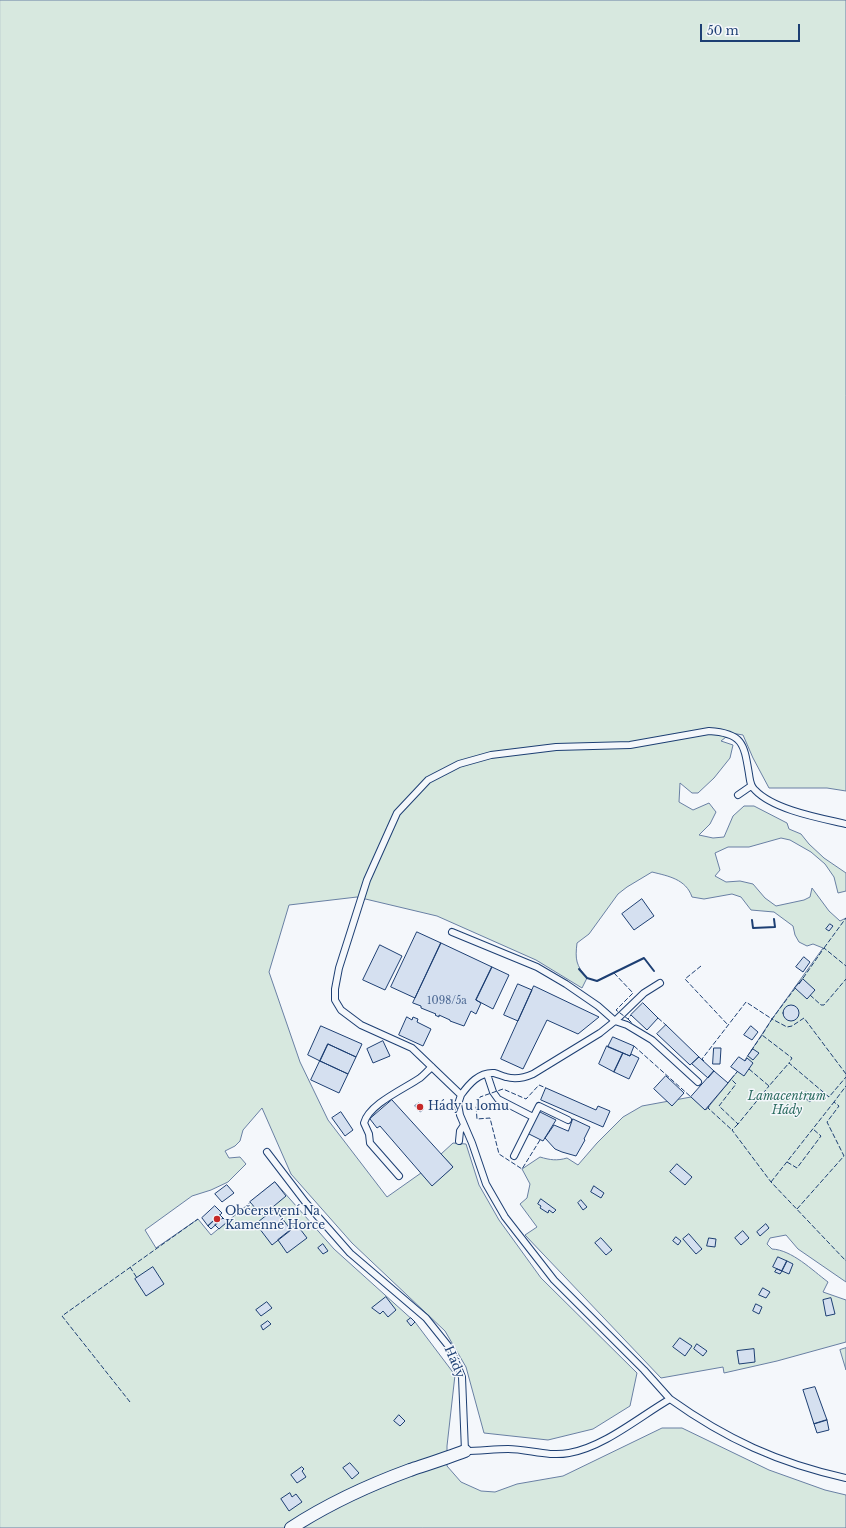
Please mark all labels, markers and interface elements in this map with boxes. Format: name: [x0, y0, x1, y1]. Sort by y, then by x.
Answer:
scale bar: [702, 16, 802, 42]
text: 50 m: [707, 23, 739, 38]
house number: 1098/5a: [427, 995, 467, 1007]
park label: Lamacentrum Hády: [748, 1090, 826, 1118]
place label: Hády u lomu: [428, 1100, 509, 1114]
marker: Hády u lomu: [415, 1102, 425, 1112]
place label: Občerstvení Na Kamenné Horce: [225, 1205, 325, 1233]
marker: Občerstvení Na Kamenné Horce: [212, 1214, 222, 1224]
street label: Hády: [441, 1344, 467, 1380]

